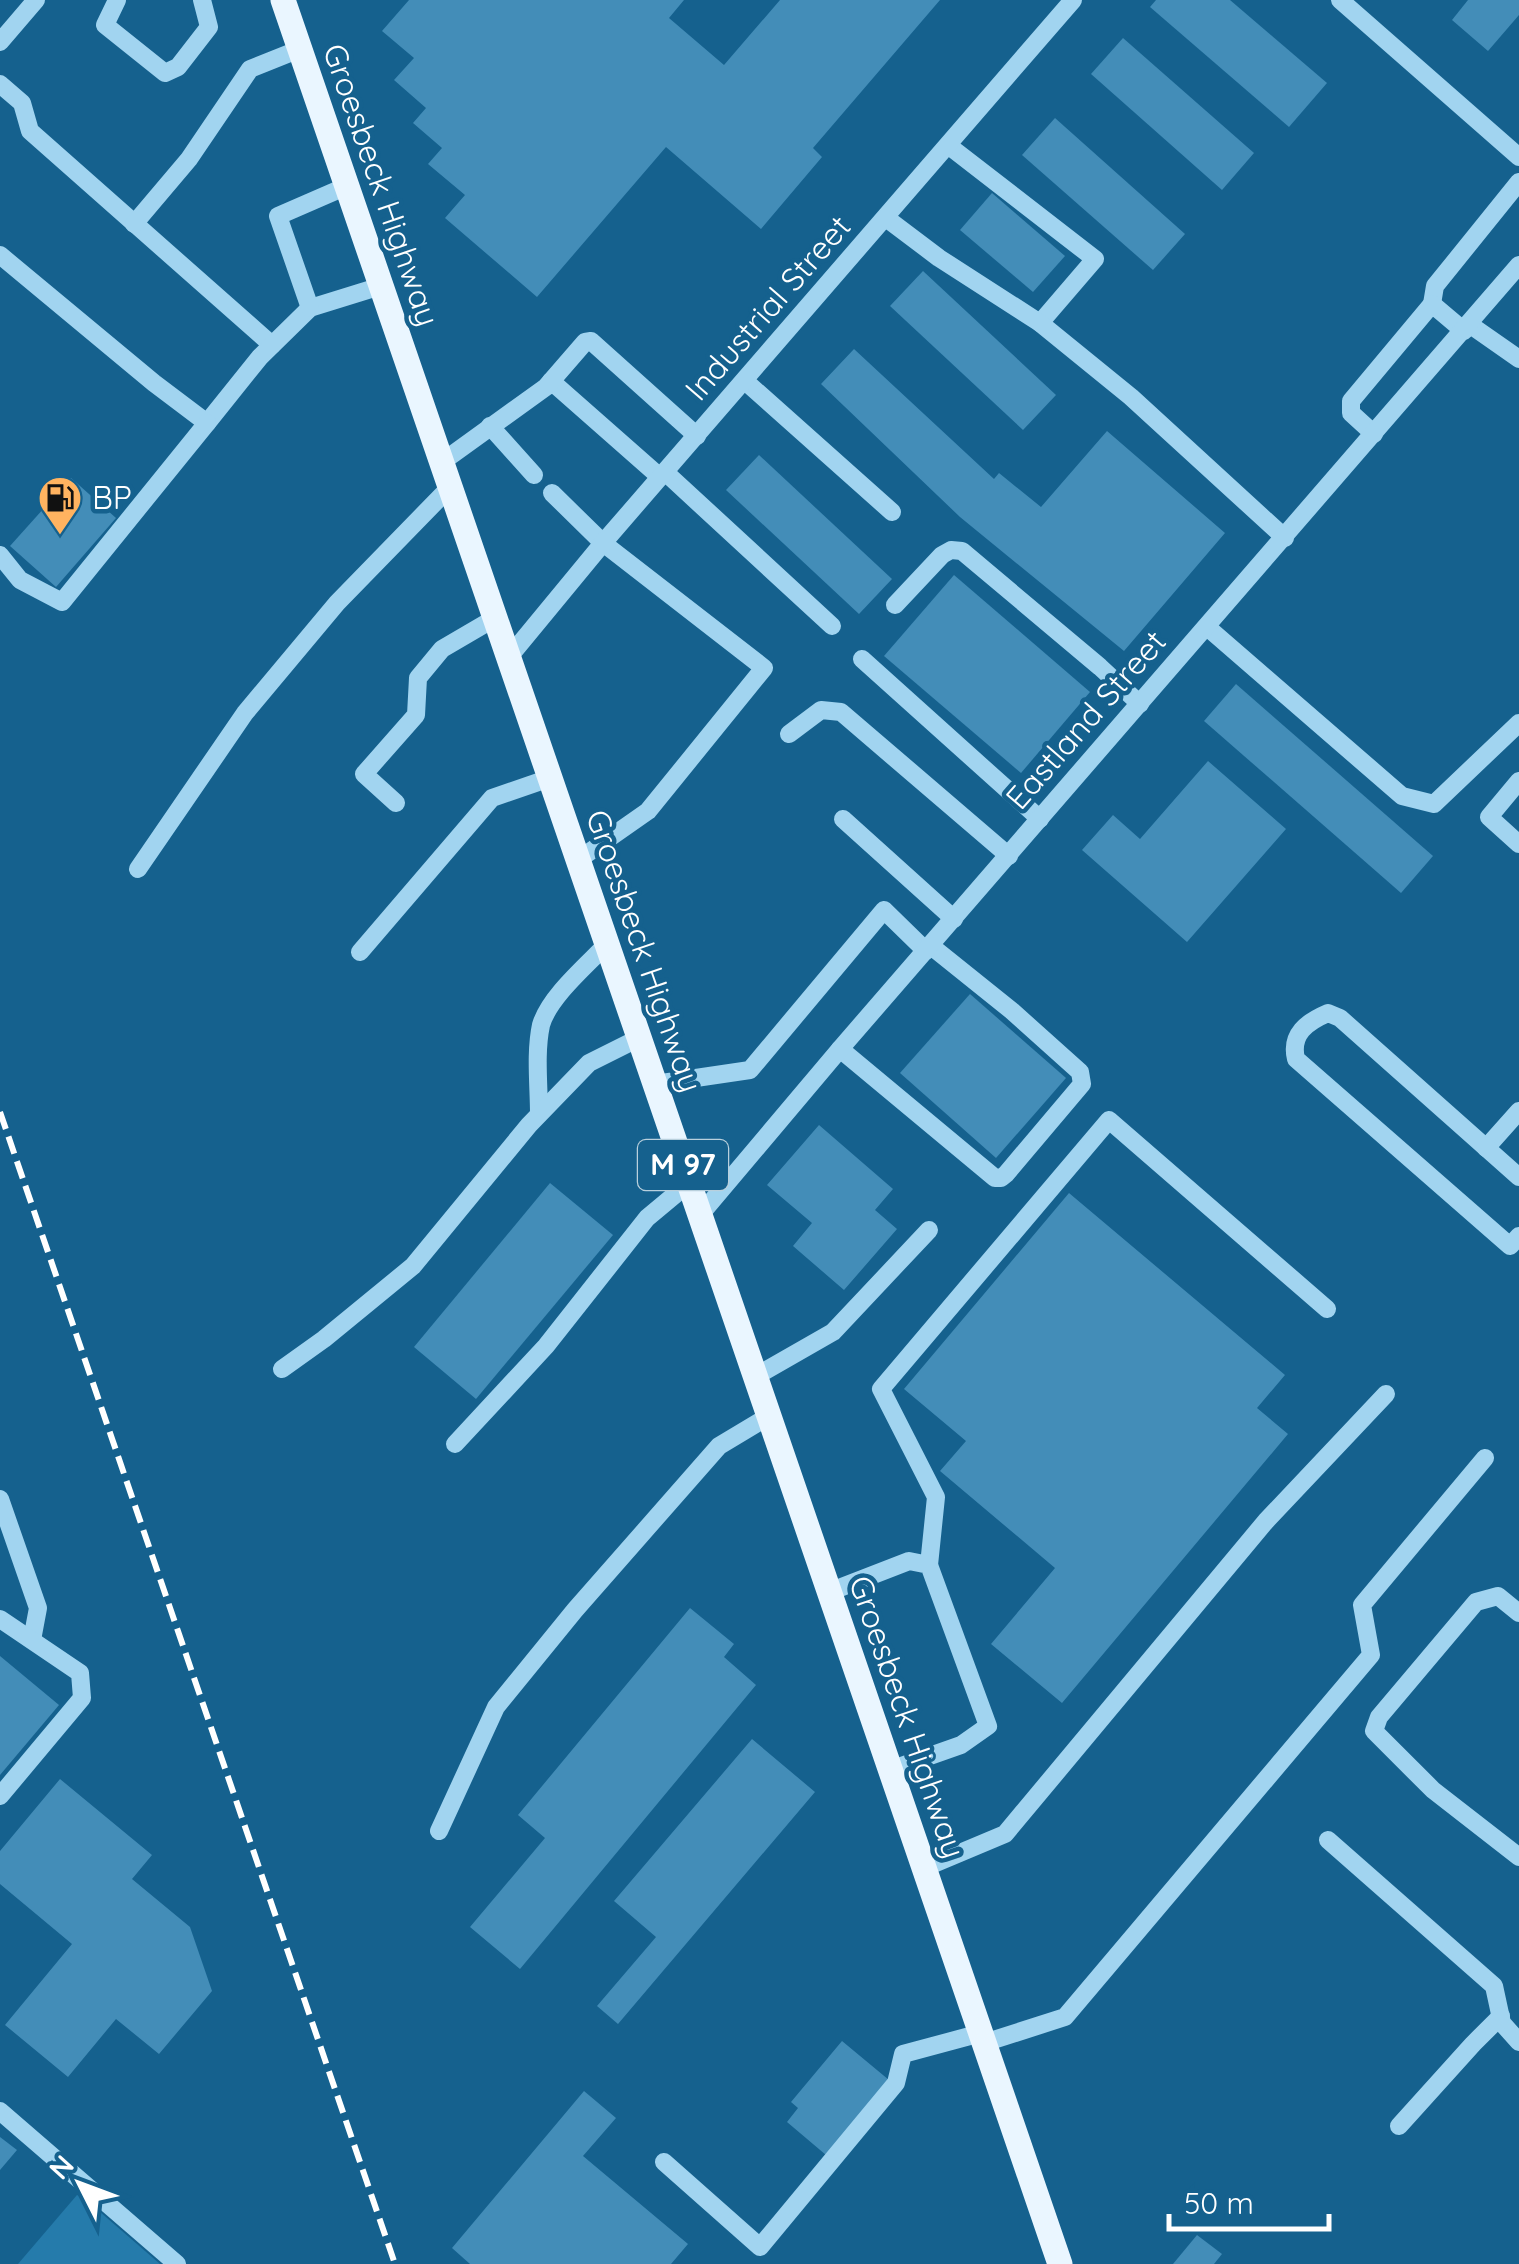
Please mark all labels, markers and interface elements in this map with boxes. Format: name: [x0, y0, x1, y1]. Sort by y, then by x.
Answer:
street label: Groesbeck Highway: [315, 38, 449, 331]
street label: Industrial Street: [676, 206, 859, 408]
fuel station icon: BP: [37, 475, 83, 536]
place label: BP: [92, 477, 132, 517]
street label: Eastland Street: [997, 622, 1174, 817]
street label: Groesbeck Highway: [578, 804, 712, 1097]
road number: M 97: [638, 1140, 728, 1190]
street label: Groesbeck Highway: [841, 1570, 975, 1863]
north arrow: [30, 2134, 130, 2234]
text: N: [41, 2148, 81, 2186]
scale bar: [1169, 2169, 1329, 2231]
text: 50 m: [1184, 2184, 1254, 2222]

